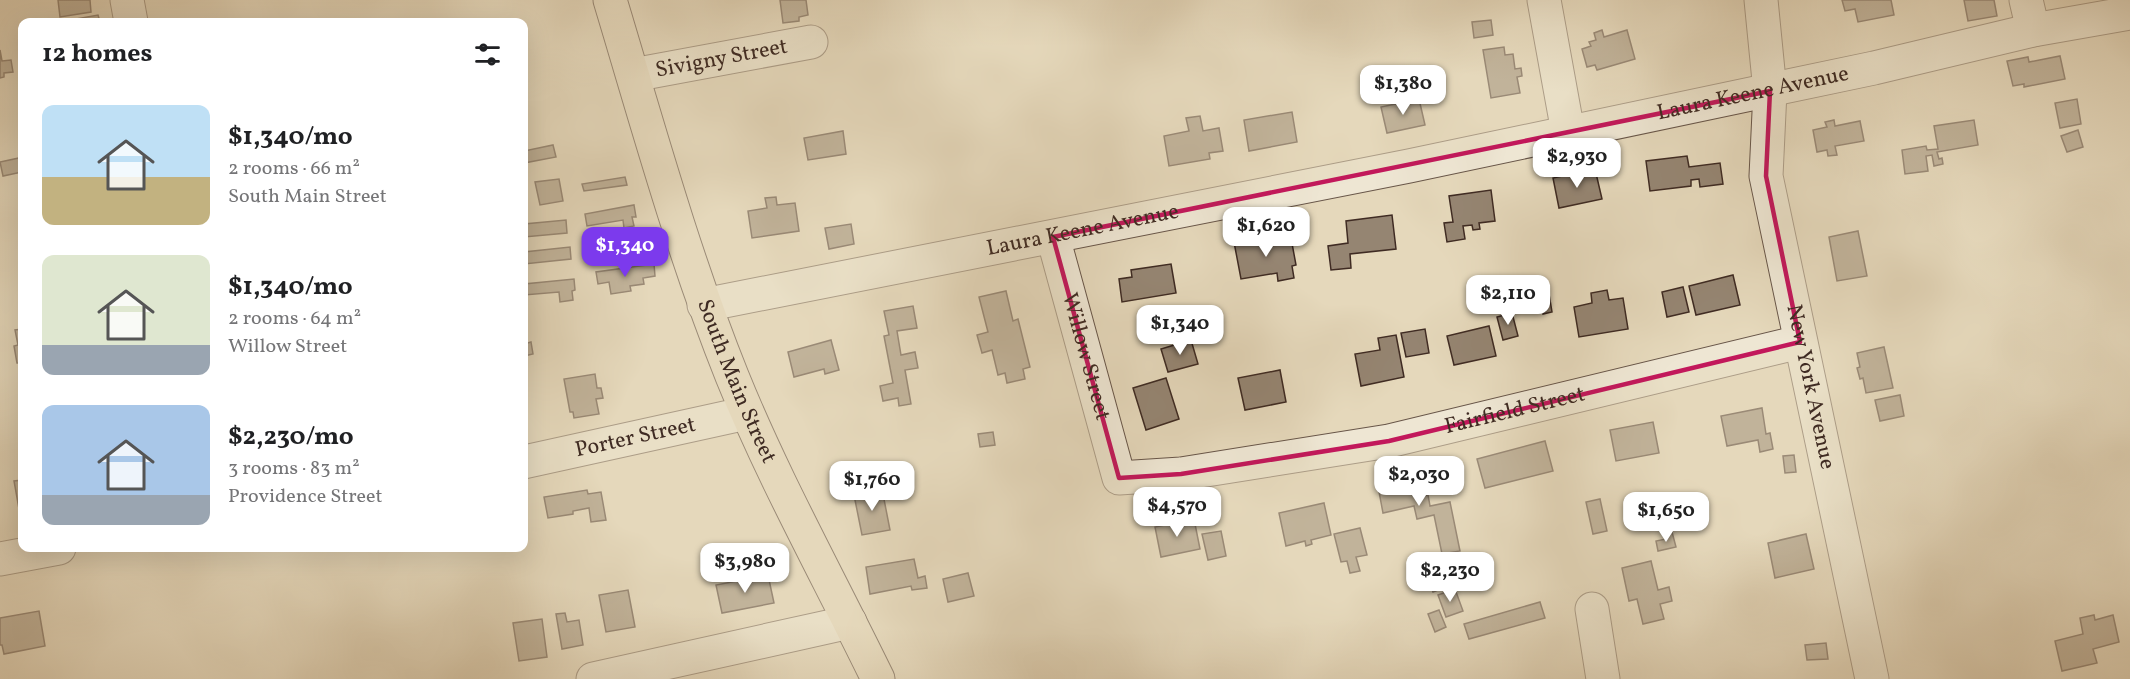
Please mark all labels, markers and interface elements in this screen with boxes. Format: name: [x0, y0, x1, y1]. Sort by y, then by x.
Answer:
street label: Sivigny Street: [653, 31, 790, 86]
text: 12 homes: [42, 36, 153, 72]
icon: filters: [471, 38, 504, 71]
street label: Laura Keene Avenue: [1654, 58, 1852, 129]
pin: $1,380: [1354, 65, 1452, 116]
text: $1,380: [1374, 70, 1432, 98]
text: $1,340/mo: [228, 119, 353, 155]
icon: home: [90, 129, 162, 201]
pin: $2,930: [1528, 138, 1626, 189]
text: $2,930: [1547, 143, 1607, 171]
text: 2 rooms · 66 m²: [228, 155, 360, 183]
text: South Main Street: [228, 183, 387, 211]
street label: Laura Keene Avenue: [984, 196, 1181, 264]
pin: $1,620: [1217, 207, 1315, 258]
text: $1,620: [1237, 212, 1295, 240]
pin: $1,340: [576, 227, 674, 278]
text: $1,340: [596, 232, 654, 260]
text: $1,340/mo: [228, 269, 353, 305]
pin: $2,110: [1459, 275, 1557, 326]
icon: home: [90, 279, 162, 351]
text: $2,110: [1480, 280, 1536, 308]
street label: Willow Street: [1053, 289, 1118, 424]
street label: South Main Street: [689, 295, 784, 469]
street label: New York Avenue: [1778, 301, 1843, 472]
text: 2 rooms · 64 m²: [228, 305, 361, 333]
pin: $1,340: [1131, 305, 1229, 356]
text: $1,340: [1151, 310, 1209, 338]
text: Willow Street: [228, 333, 347, 361]
street label: Fairfield Street: [1441, 379, 1588, 443]
street label: Porter Street: [572, 409, 699, 466]
text: $2,230/mo: [228, 419, 354, 455]
icon: home: [90, 429, 162, 501]
text: 3 rooms · 83 m²: [228, 455, 360, 483]
pin: $2,030: [1370, 456, 1468, 507]
pin: $1,760: [823, 461, 921, 512]
text: $2,030: [1388, 461, 1450, 489]
text: $1,760: [843, 466, 901, 494]
text: Providence Street: [228, 483, 383, 511]
pin: $4,570: [1128, 487, 1226, 538]
text: $4,570: [1147, 492, 1207, 520]
pin: $1,650: [1617, 492, 1715, 543]
text: $1,650: [1637, 497, 1695, 525]
pin: $3,980: [696, 543, 794, 594]
text: $3,980: [714, 548, 776, 576]
pin: $2,230: [1401, 552, 1499, 603]
text: $2,230: [1420, 557, 1480, 585]

